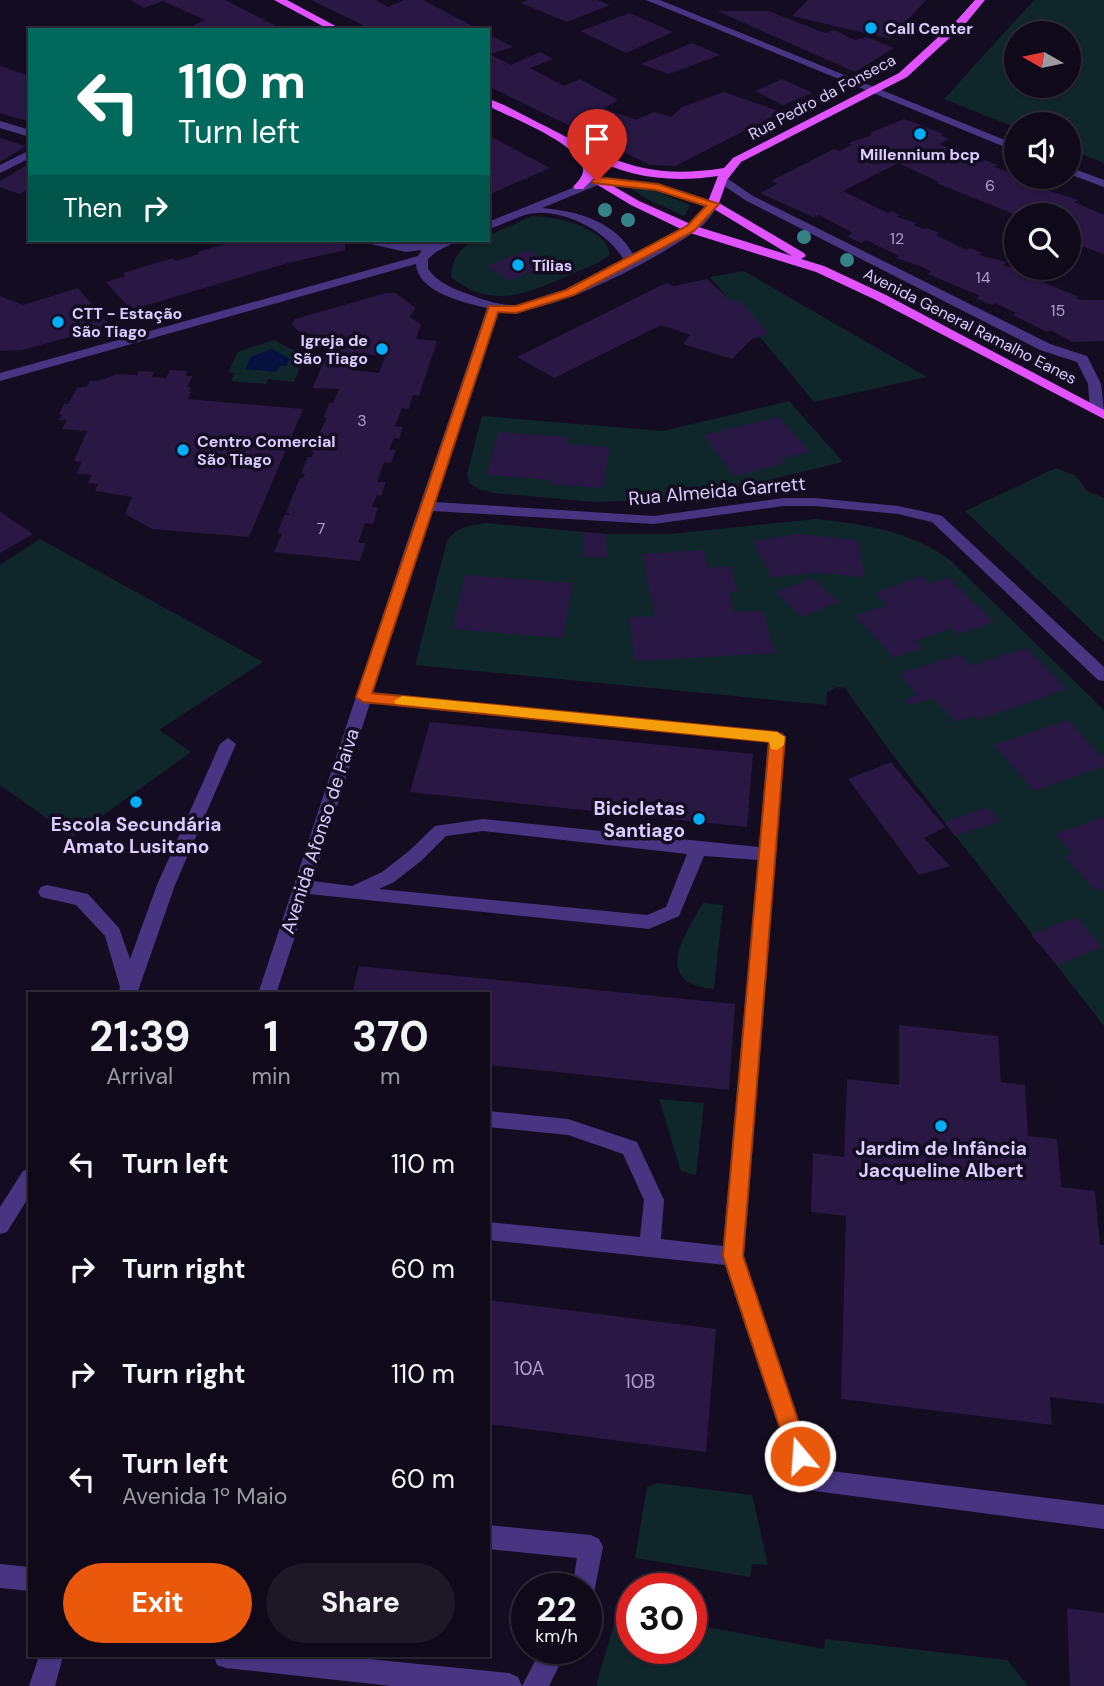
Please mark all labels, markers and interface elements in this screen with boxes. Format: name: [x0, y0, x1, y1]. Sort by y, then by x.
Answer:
place label: Call Center: [885, 18, 973, 39]
marker: Call Center: [863, 20, 879, 36]
north arrow: [1004, 21, 1082, 98]
map controls: [1004, 21, 1081, 280]
text: 110 m: [178, 49, 306, 113]
street label: Rua Pedro da Fonseca: [745, 49, 899, 145]
icon: left: [63, 56, 154, 147]
pin: [567, 109, 627, 181]
text: Turn left: [178, 111, 300, 153]
button: sound: [1004, 112, 1081, 189]
icon: arrive: [578, 120, 616, 158]
marker: Millennium bcp: [912, 126, 928, 142]
place label: Millennium bcp: [860, 144, 980, 165]
house number: 6: [985, 175, 995, 196]
icon: right: [136, 189, 174, 227]
text: Then: [63, 191, 122, 225]
button: search: [1004, 203, 1081, 280]
house number: 12: [890, 228, 904, 249]
place label: Tílias: [532, 255, 572, 276]
marker: Tílias: [510, 257, 526, 273]
street label: Avenida General Ramalho Eanes: [860, 263, 1080, 389]
house number: 14: [976, 267, 991, 288]
house number: 15: [1051, 300, 1065, 321]
place label: CTT - Estação São Tiago: [72, 303, 182, 342]
marker: CTT - Estação São Tiago: [50, 314, 66, 330]
place label: Igreja de São Tiago: [293, 330, 368, 369]
marker: Igreja de São Tiago: [374, 341, 390, 357]
house number: 3: [357, 410, 367, 431]
place label: Centro Comercial São Tiago: [197, 431, 336, 470]
marker: Centro Comercial São Tiago: [175, 442, 191, 458]
street label: Rua Almeida Garrett: [627, 471, 807, 511]
house number: 7: [317, 518, 325, 539]
street label: Avenida Afonso de Paiva: [275, 725, 365, 937]
marker: Escola Secundária Amato Lusitano: [128, 794, 144, 810]
place label: Bicicletas Santiago: [594, 796, 685, 843]
marker: Bicicletas Santiago: [691, 811, 707, 827]
place label: Escola Secundária Amato Lusitano: [51, 812, 221, 859]
text: 21:39: [89, 1009, 190, 1064]
text: 1: [263, 1009, 279, 1064]
text: 370: [352, 1009, 429, 1064]
text: Arrival: [106, 1061, 173, 1091]
text: min: [252, 1061, 291, 1091]
text: m: [380, 1061, 401, 1091]
marker: Jardim de Infância Jacqueline Albert: [933, 1118, 949, 1134]
place label: Jardim de Infância Jacqueline Albert: [855, 1136, 1027, 1183]
icon: left: [63, 1145, 101, 1183]
text: Turn left: [122, 1147, 229, 1181]
text: 110 m: [391, 1147, 455, 1181]
icon: right: [63, 1250, 101, 1288]
text: Turn right: [122, 1252, 246, 1286]
text: 60 m: [391, 1252, 455, 1286]
icon: right: [63, 1355, 101, 1393]
house number: 10A: [514, 1356, 545, 1381]
text: Turn right: [122, 1357, 246, 1391]
text: 110 m: [391, 1357, 455, 1391]
house number: 10B: [625, 1369, 655, 1394]
position arrow: [763, 1419, 837, 1493]
text: Turn left: [122, 1447, 229, 1481]
icon: left: [63, 1460, 101, 1498]
text: 60 m: [391, 1462, 455, 1496]
text: Avenida 1º Maio: [122, 1481, 287, 1511]
button: Exit: [63, 1563, 252, 1643]
button: Share: [266, 1563, 455, 1643]
speed limit sign: 30: [616, 1573, 707, 1664]
text: 22: [536, 1586, 577, 1632]
text: km/h: [535, 1624, 578, 1648]

